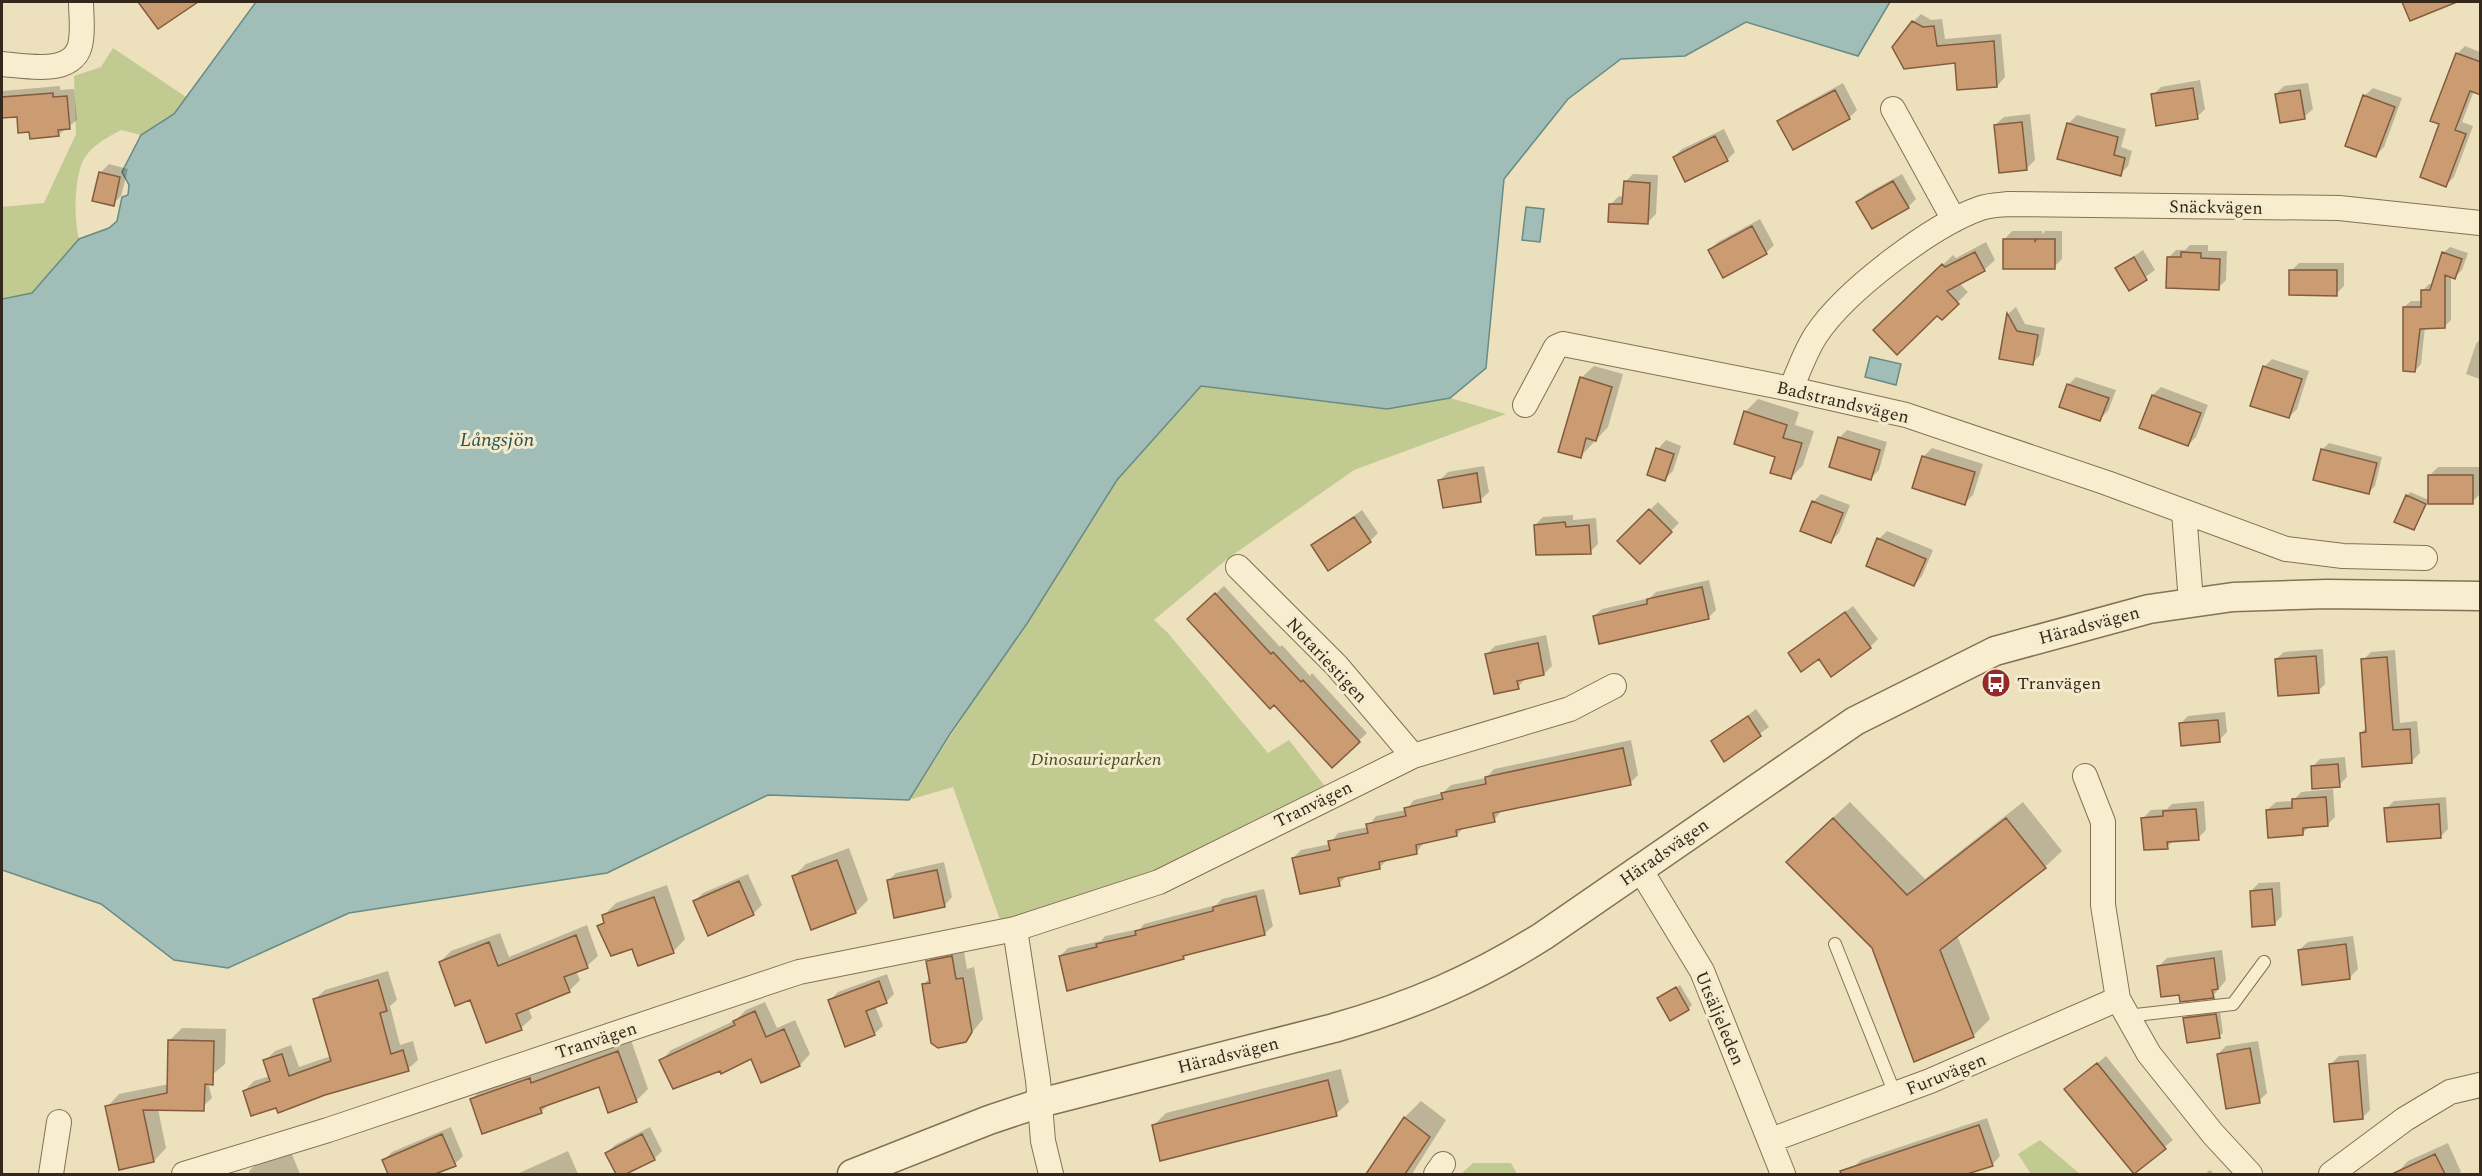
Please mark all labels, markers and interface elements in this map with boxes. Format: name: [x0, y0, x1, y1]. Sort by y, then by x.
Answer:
street label: Snäckvägen: [2169, 193, 2263, 222]
street label: Badstrandsvägen: [1774, 374, 1912, 431]
water label: Långsjön: [460, 425, 535, 455]
street label: Häradsvägen: [2036, 599, 2143, 652]
street label: Notariestigen: [1280, 611, 1374, 709]
bus stop icon: Tranvägen: [1980, 667, 2012, 699]
place label: Tranvägen: [2017, 670, 2101, 697]
park label: Dinosaurieparken: [1030, 746, 1162, 773]
street label: Tranvägen: [1269, 774, 1357, 835]
street label: Häradsvägen: [1614, 812, 1714, 893]
street label: Utsäljeleden: [1688, 967, 1752, 1070]
street label: Tranvägen: [552, 1015, 640, 1066]
street label: Häradsvägen: [1175, 1030, 1282, 1081]
street label: Furuvägen: [1902, 1046, 1990, 1103]

